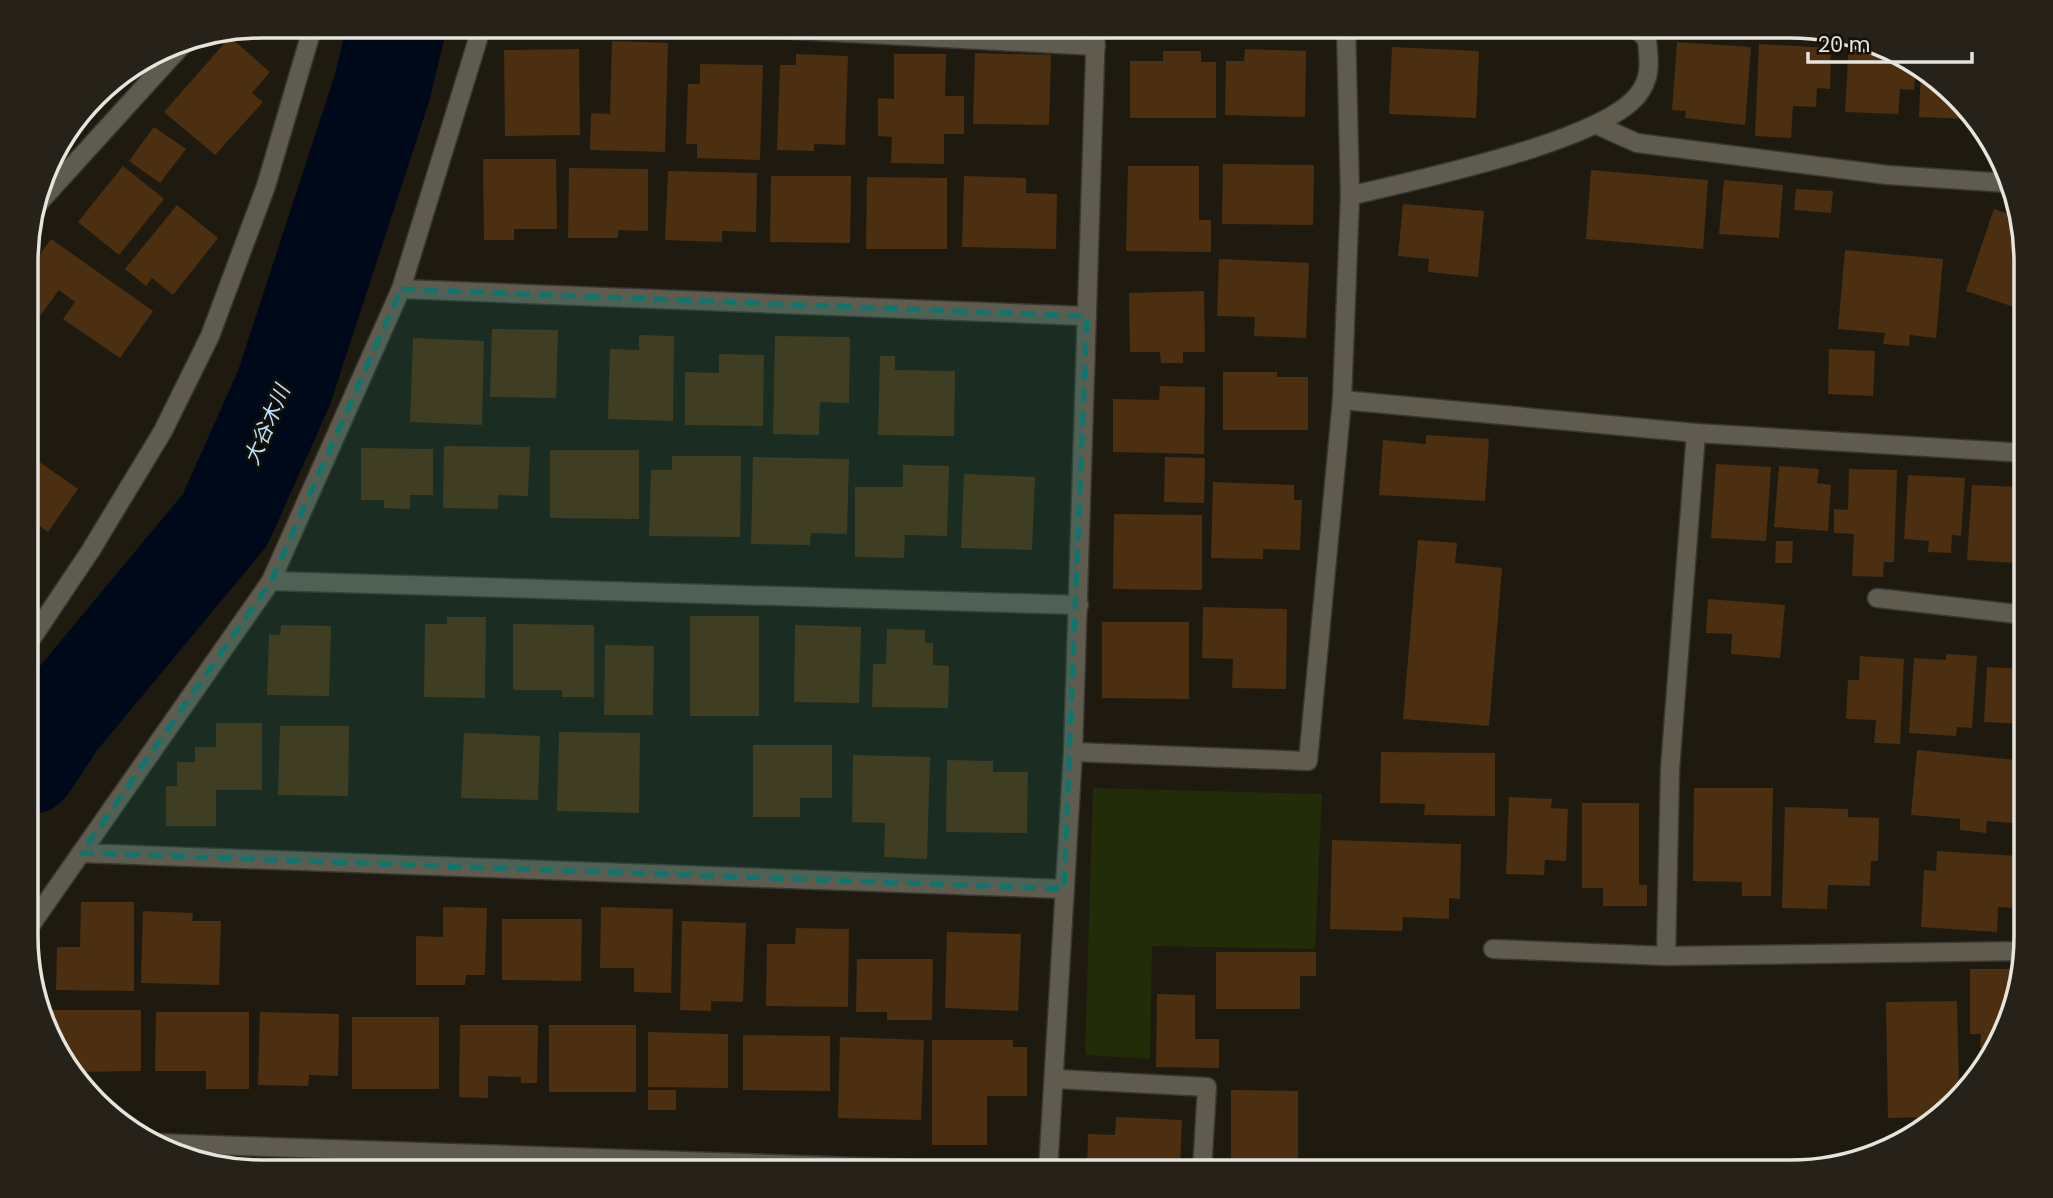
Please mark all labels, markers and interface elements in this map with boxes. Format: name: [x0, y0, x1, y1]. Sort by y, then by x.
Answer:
scale bar: [1808, 21, 1972, 65]
text: 20 m: [1818, 30, 1871, 59]
water label: 大谷木川: [237, 379, 297, 469]

